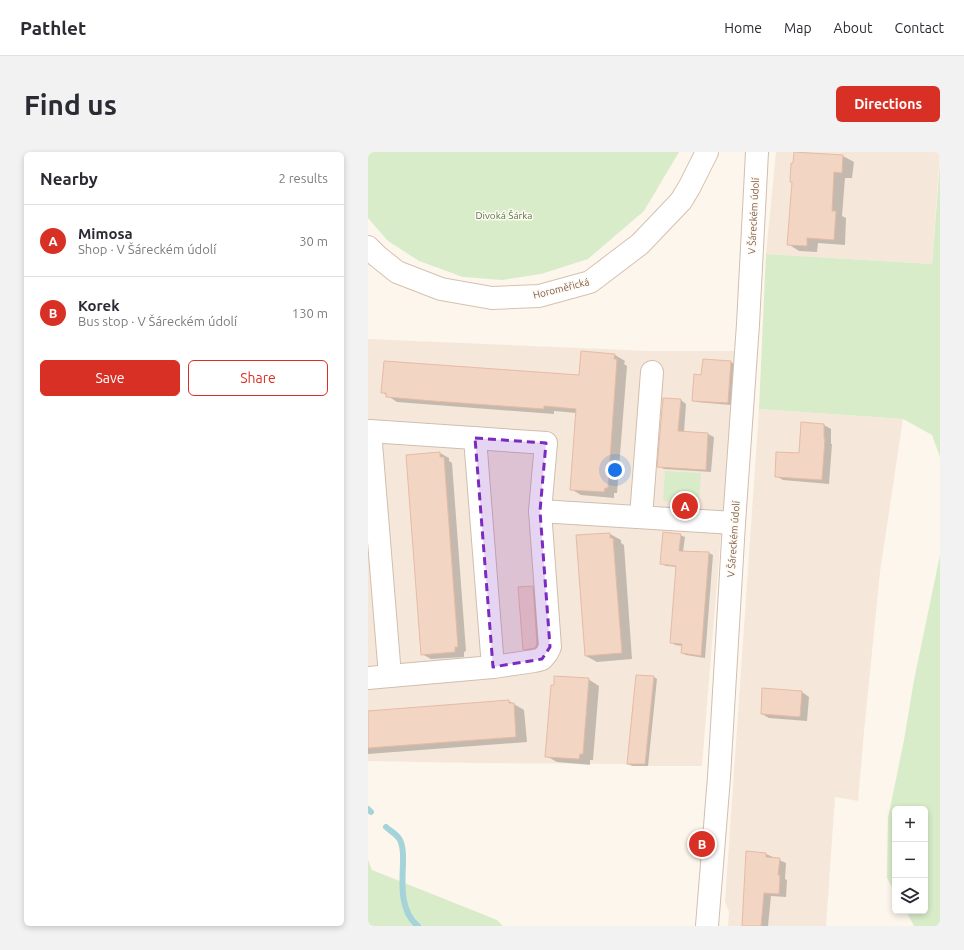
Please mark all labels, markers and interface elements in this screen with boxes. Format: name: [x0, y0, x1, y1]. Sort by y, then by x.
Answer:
text: Pathlet: [20, 17, 86, 39]
text: Home: [724, 20, 762, 36]
text: Map: [784, 20, 812, 36]
text: About: [834, 20, 873, 36]
text: Contact: [895, 20, 944, 36]
button: Directions: [836, 86, 940, 122]
text: Find us: [24, 89, 117, 120]
text: Nearby: [40, 169, 98, 188]
text: 2 results: [278, 171, 328, 185]
street label: V Šáreckém údolí: [745, 177, 761, 255]
park label: Divoká Šárka: [475, 209, 533, 221]
text: Mimosa: [78, 225, 133, 242]
text: A: [48, 234, 58, 248]
text: 30 m: [299, 234, 328, 248]
text: Shop · V Šáreckém údolí: [78, 242, 216, 256]
street label: Horoměřická: [532, 276, 590, 301]
text: Korek: [78, 297, 120, 314]
text: B: [49, 306, 57, 320]
text: 130 m: [292, 306, 328, 320]
text: Bus stop · V Šáreckém údolí: [78, 314, 237, 328]
button: Save: [40, 360, 180, 396]
button: Share: [188, 360, 328, 396]
your location: [605, 460, 625, 480]
pin: A: [672, 491, 698, 521]
street label: V Šáreckém údolí: [724, 500, 742, 578]
map controls: [892, 806, 928, 914]
button: +: [892, 806, 928, 842]
pin: B: [689, 829, 715, 859]
button: −: [892, 842, 928, 878]
button: layers: [892, 878, 928, 914]

